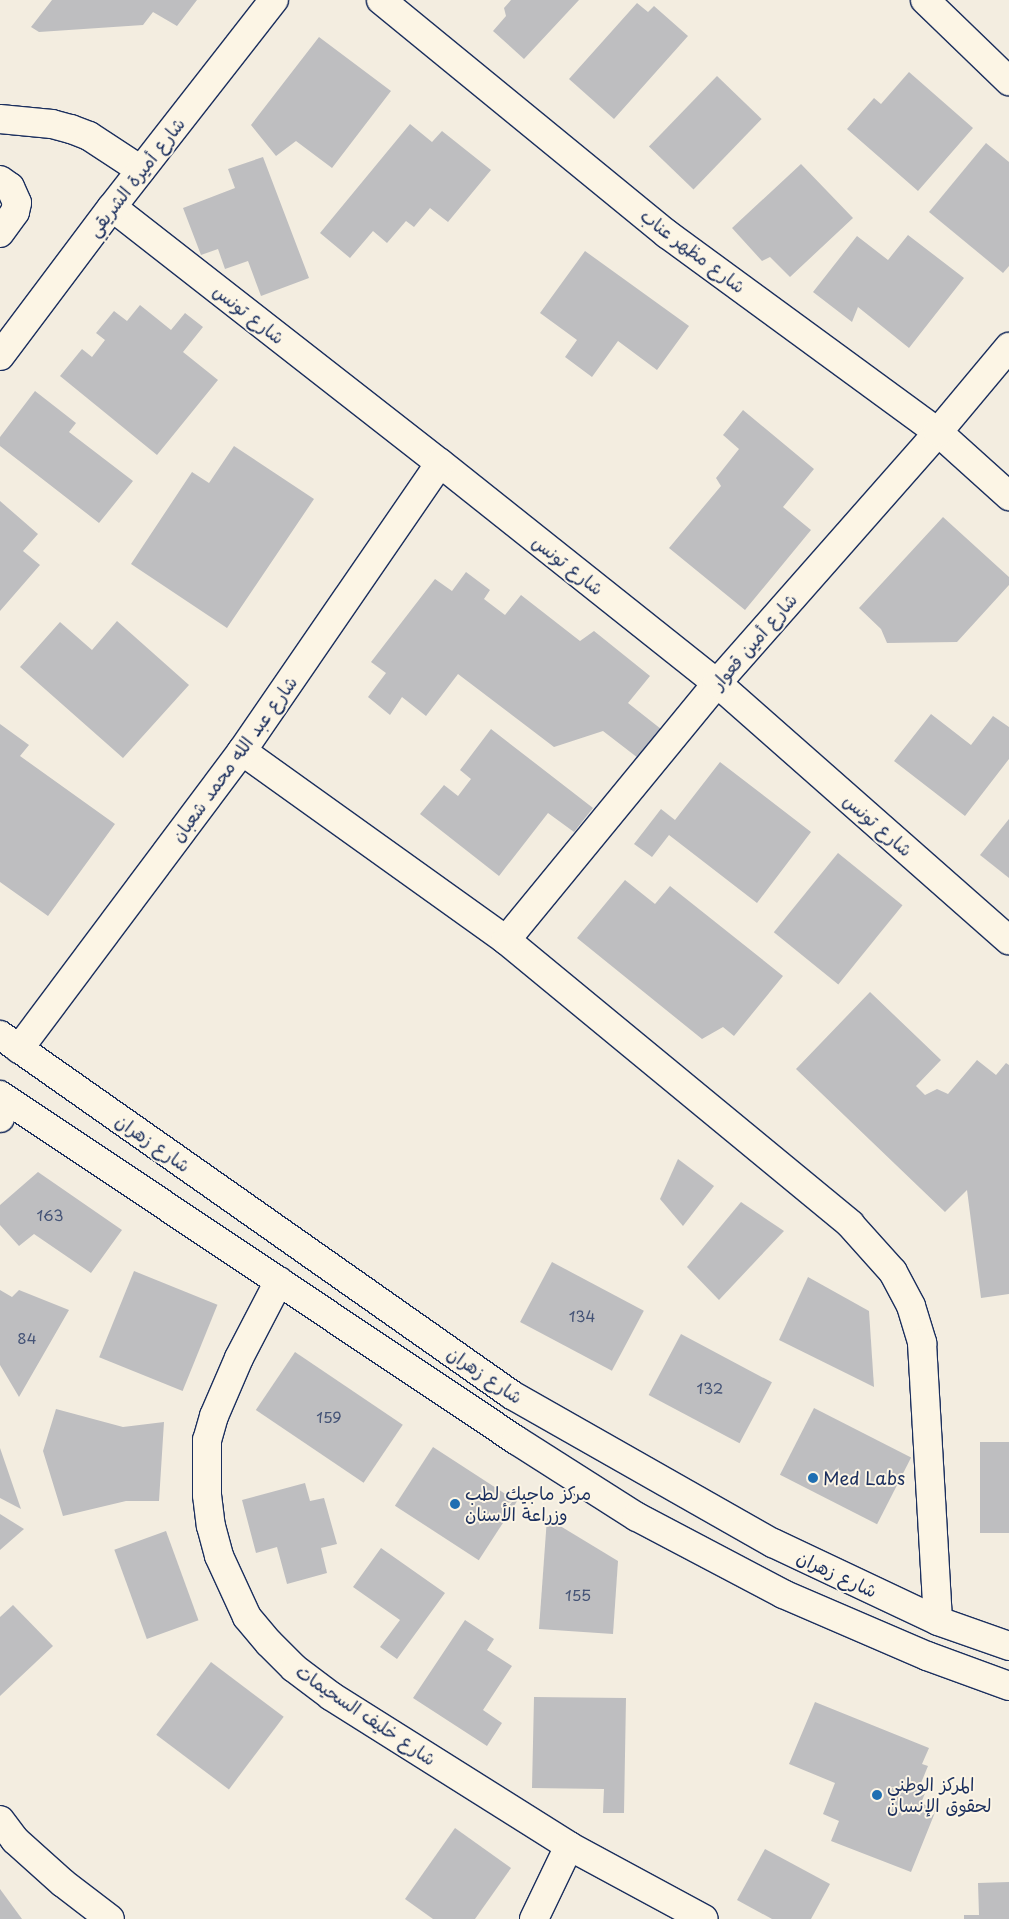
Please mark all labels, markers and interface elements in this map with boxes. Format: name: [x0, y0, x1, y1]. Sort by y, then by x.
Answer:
street label: شارع أميرة الشريقي: [83, 113, 189, 241]
street label: شارع مظهر عناب: [636, 205, 750, 297]
street label: شارع تونس: [209, 280, 289, 348]
street label: شارع تونس: [528, 531, 608, 599]
street label: شارع أمين قعوار: [707, 589, 801, 693]
street label: شارع عبد الله محمد شعبان: [166, 672, 302, 846]
street label: شارع تونس: [839, 789, 917, 861]
street label: شارع زهران: [112, 1110, 194, 1176]
house number: 163: [36, 1206, 64, 1224]
house number: 134: [569, 1307, 595, 1325]
house number: 84: [17, 1329, 37, 1347]
street label: شارع زهران: [443, 1342, 527, 1408]
house number: 132: [697, 1379, 723, 1397]
house number: 159: [316, 1408, 342, 1426]
place label: Med Labs: [823, 1467, 904, 1489]
marker: Med Labs: [807, 1472, 819, 1484]
place label: مركز ماجيك لطب وزراعة الأسنان: [465, 1483, 591, 1526]
marker: مركز ماجيك لطب وزراعة الأسنان: [449, 1498, 461, 1510]
street label: شارع زهران: [794, 1546, 880, 1602]
house number: 155: [565, 1586, 591, 1604]
street label: شارع خليف السحيمات: [292, 1660, 440, 1770]
place label: المركز الوطني لحقوق الإنسان: [887, 1774, 992, 1816]
marker: المركز الوطني لحقوق الإنسان: [871, 1789, 883, 1801]

